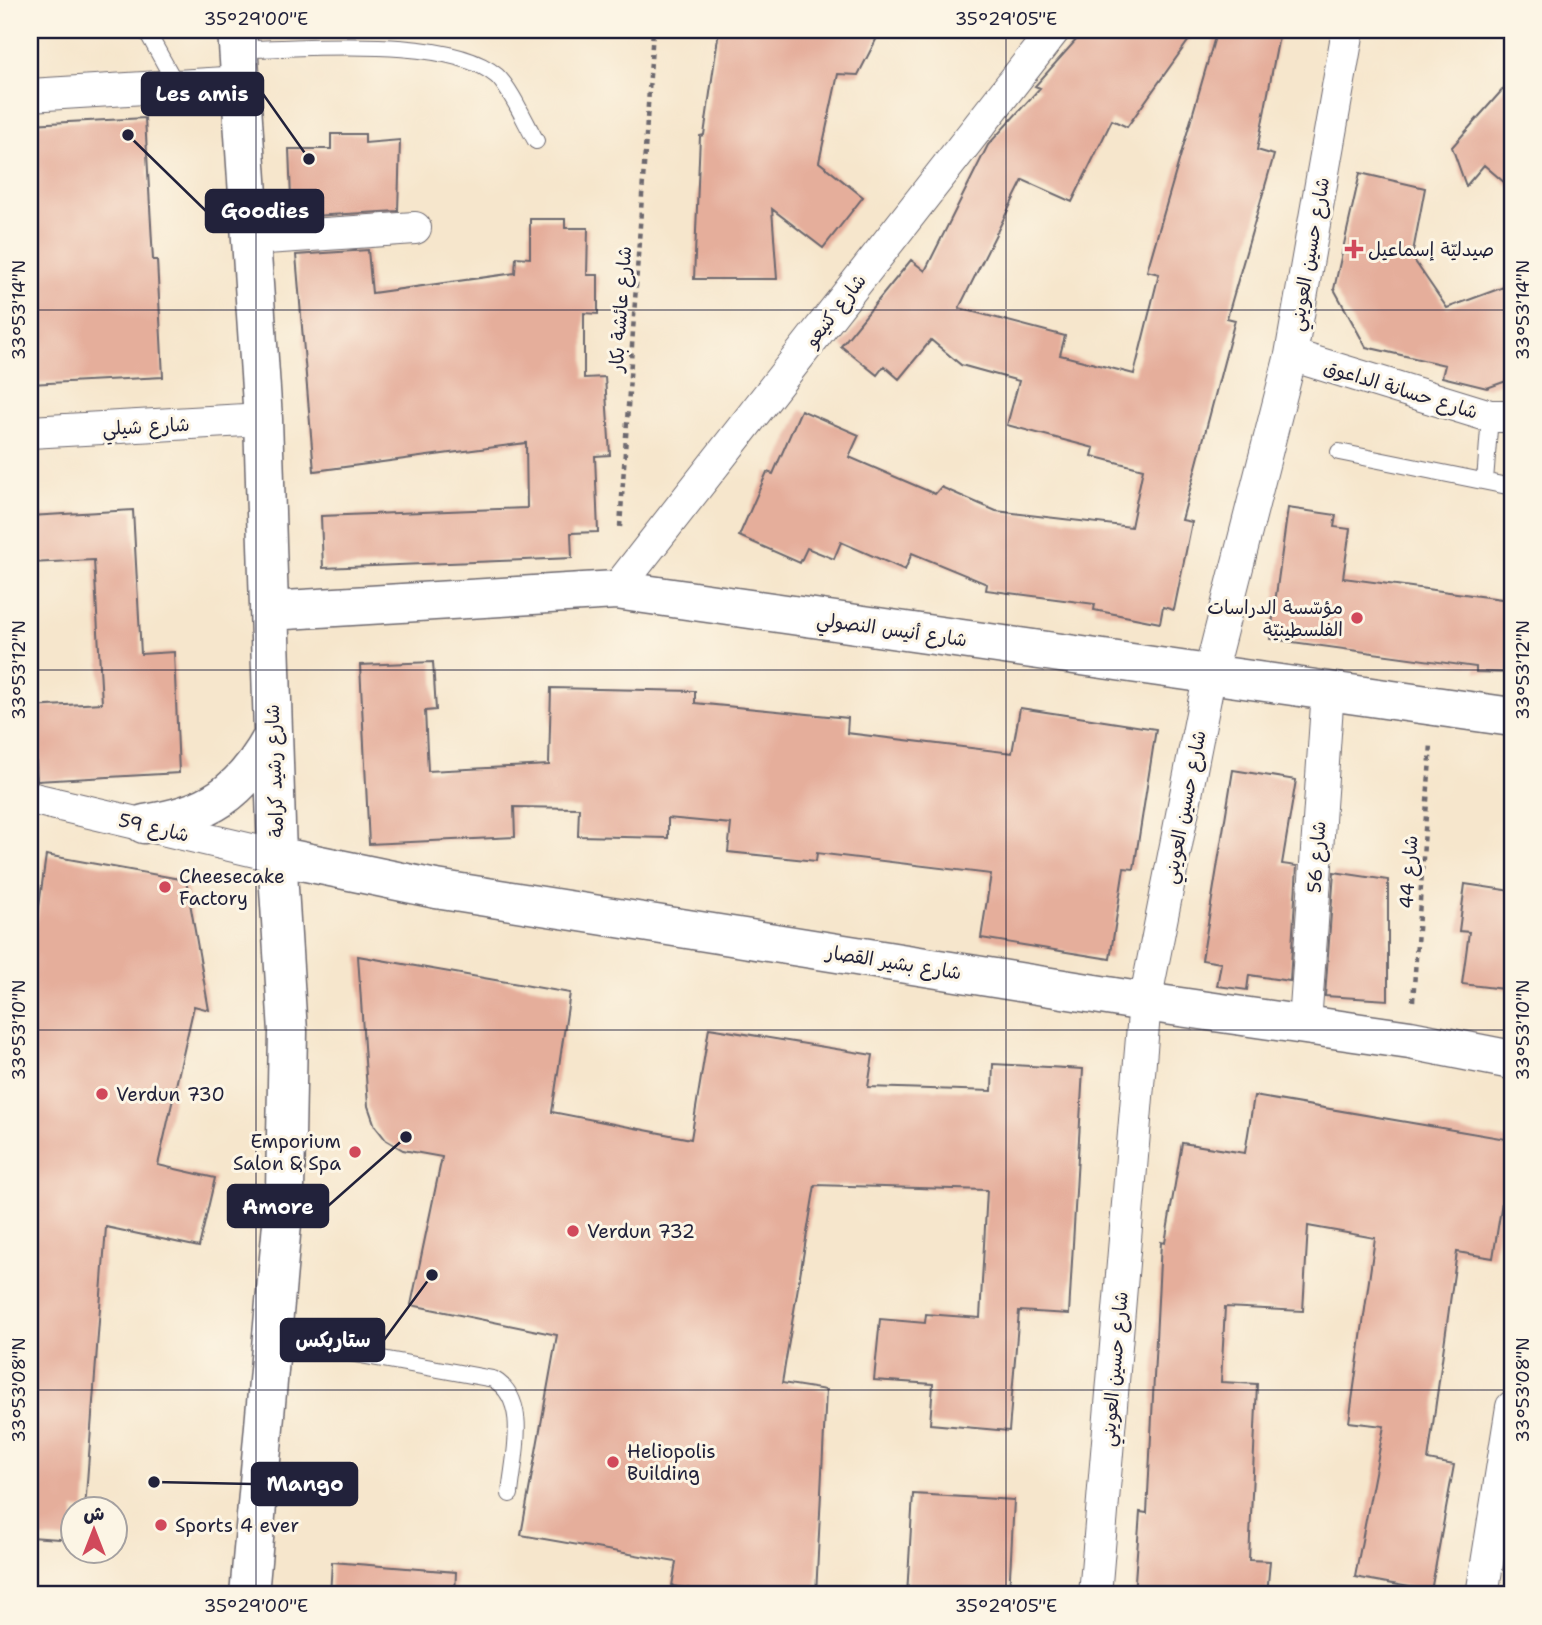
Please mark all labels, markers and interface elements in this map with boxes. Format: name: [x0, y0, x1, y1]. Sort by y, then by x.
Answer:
text: 35°29'00"E: [204, 7, 308, 31]
text: 35°29'05"E: [955, 7, 1057, 31]
callout: Les amis: [142, 73, 263, 115]
text: Les amis: [156, 80, 248, 108]
street label: شارع حسين العويني: [1284, 175, 1339, 334]
callout: Goodies: [206, 190, 323, 232]
text: Goodies: [221, 197, 309, 225]
place label: صيدليّة إسماعيل: [1368, 237, 1494, 262]
marker: صيدليّة إسماعيل: [1346, 241, 1362, 257]
street label: شارع عائشة بكار: [603, 245, 638, 375]
text: 33°53'14"N: [7, 260, 31, 360]
text: 33°53'14"N: [1511, 260, 1535, 360]
street label: شارع كنيعو: [798, 269, 873, 353]
street label: شارع حسانة الداعوق: [1320, 354, 1481, 426]
street label: شارع شيلي: [102, 412, 190, 445]
place label: مؤسّسة الدراسات الفلسطينيّة: [1207, 595, 1343, 642]
street label: شارع أنيس النصولي: [815, 607, 969, 656]
marker: مؤسّسة الدراسات الفلسطينيّة: [1349, 610, 1365, 626]
text: 33°53'12"N: [7, 620, 31, 720]
text: 33°53'12"N: [1511, 620, 1535, 720]
street label: شارع رشيد كرامة: [260, 704, 290, 838]
street label: شارع حسين العويني: [1157, 728, 1216, 887]
street label: شارع 59: [116, 807, 192, 849]
street label: شارع 56: [1302, 820, 1332, 894]
street label: شارع 44: [1393, 834, 1425, 910]
place label: Cheesecake Factory: [179, 864, 285, 911]
marker: Cheesecake Factory: [157, 879, 173, 895]
street label: شارع بشير القصار: [822, 939, 963, 987]
text: 33°53'10"N: [7, 979, 31, 1081]
text: 33°53'10"N: [1511, 979, 1535, 1081]
place label: Verdun 730: [116, 1082, 225, 1107]
marker: Verdun 730: [94, 1086, 110, 1102]
place label: Emporium Salon & Spa: [233, 1129, 341, 1176]
marker: Emporium Salon & Spa: [347, 1144, 363, 1160]
callout: Amore: [228, 1185, 328, 1227]
text: Amore: [242, 1193, 314, 1221]
place label: Verdun 732: [587, 1219, 695, 1244]
marker: Verdun 732: [565, 1223, 581, 1239]
street label: شارع حسين العويني: [1095, 1290, 1138, 1448]
callout: ستاربكس: [281, 1319, 384, 1361]
text: ستاربكس: [295, 1326, 371, 1354]
text: 33°53'08"N: [7, 1337, 31, 1443]
text: 33°53'08"N: [1511, 1337, 1535, 1443]
place label: Heliopolis Building: [627, 1439, 716, 1486]
marker: Heliopolis Building: [605, 1454, 621, 1470]
callout: Mango: [252, 1463, 357, 1505]
text: Mango: [266, 1470, 344, 1498]
north arrow: [60, 1496, 130, 1566]
text: ش: [84, 1501, 105, 1526]
place label: Sports 4 ever: [175, 1513, 299, 1538]
marker: Sports 4 ever: [153, 1517, 169, 1533]
text: 35°29'00"E: [204, 1594, 308, 1618]
text: 35°29'05"E: [955, 1594, 1057, 1618]

